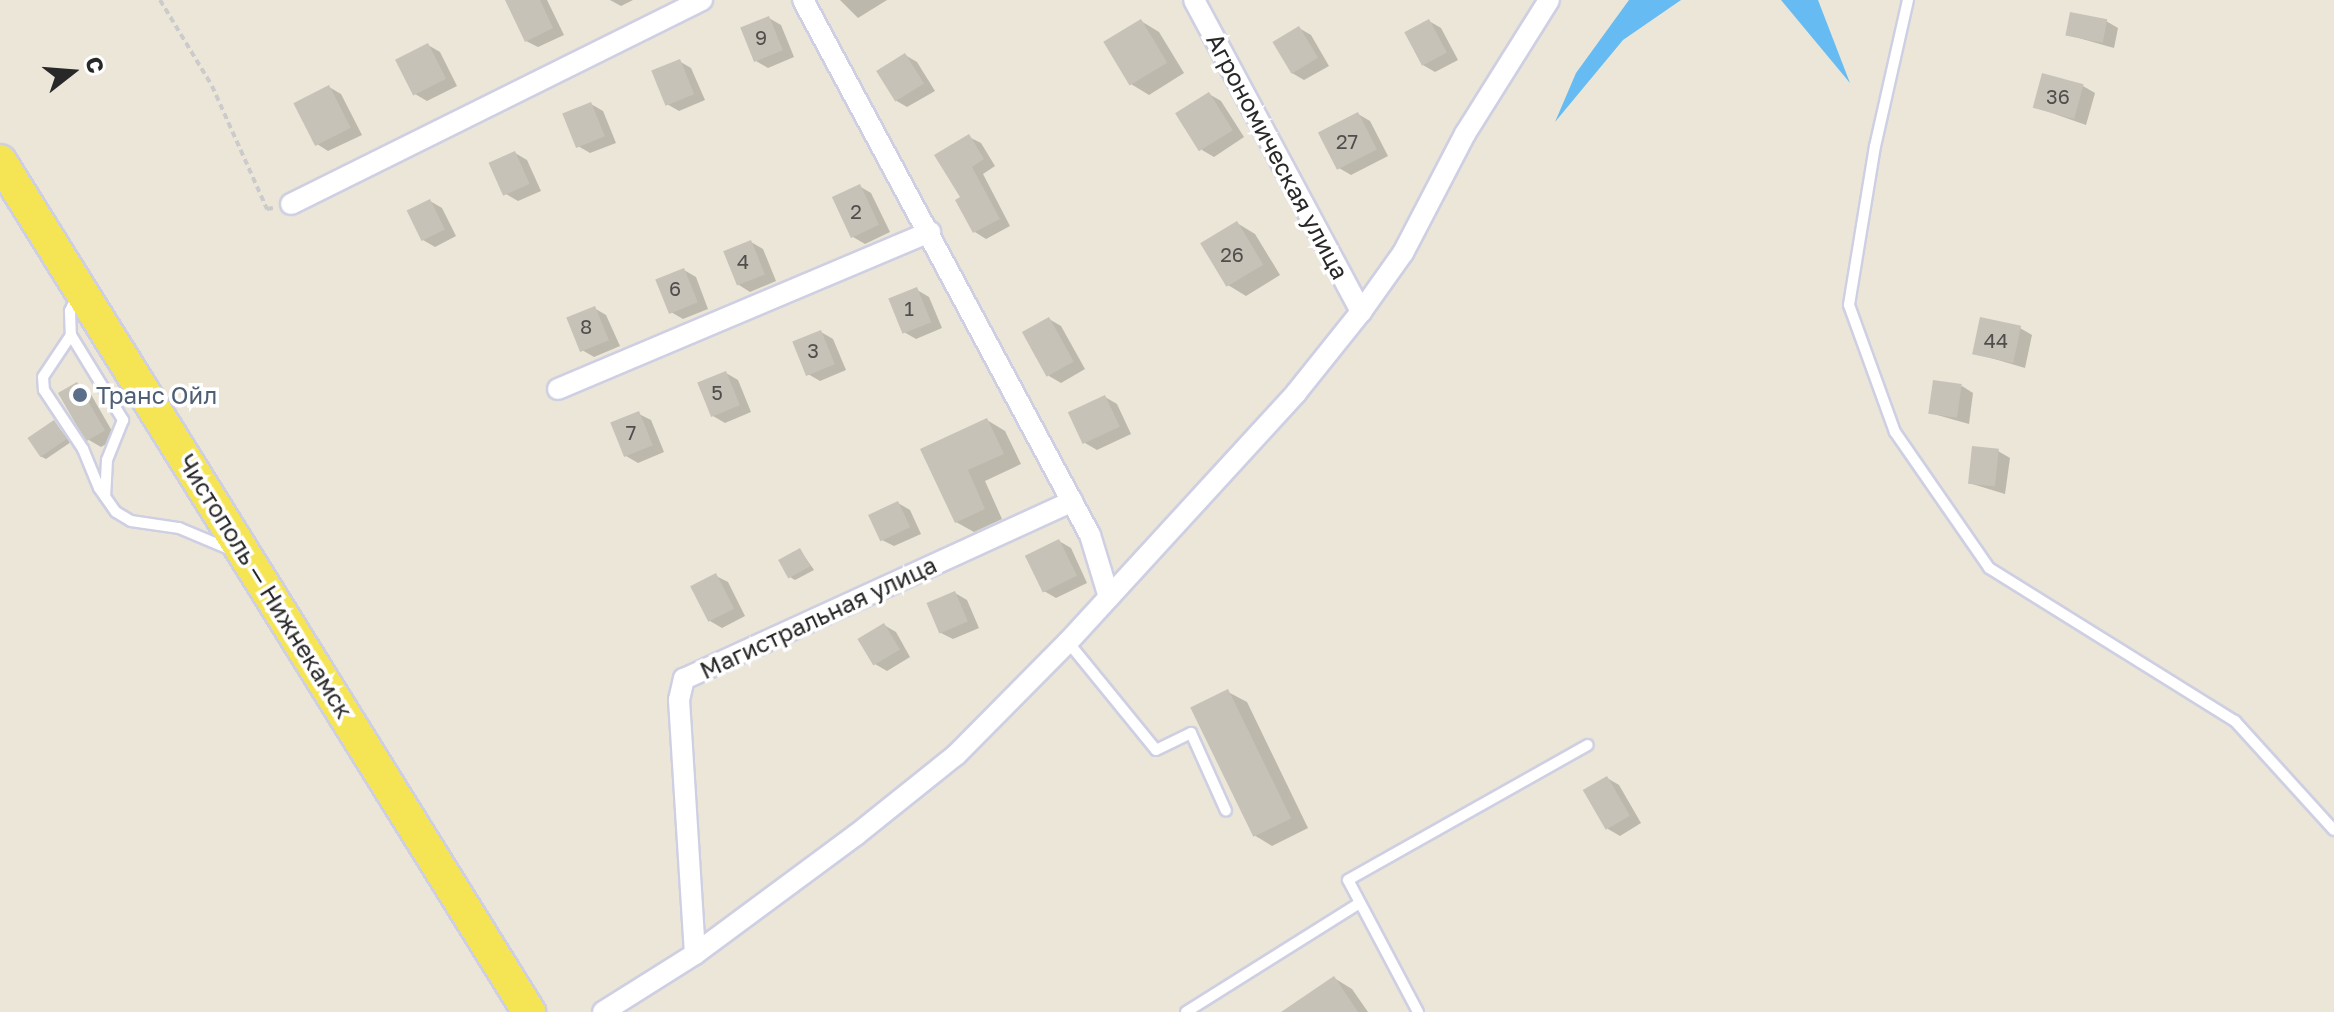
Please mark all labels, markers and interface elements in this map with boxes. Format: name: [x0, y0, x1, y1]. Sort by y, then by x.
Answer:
house number: 9: [755, 25, 767, 49]
street label: Агрономическая улица: [1201, 28, 1355, 284]
north arrow: [32, 32, 112, 112]
text: С: [80, 53, 111, 76]
house number: 36: [2046, 84, 2070, 108]
house number: 27: [1336, 129, 1358, 153]
house number: 2: [850, 199, 862, 223]
house number: 26: [1220, 242, 1244, 266]
house number: 4: [737, 249, 749, 273]
house number: 6: [669, 276, 681, 300]
house number: 1: [904, 296, 914, 320]
house number: 8: [580, 314, 592, 338]
house number: 44: [1984, 328, 2008, 352]
house number: 3: [807, 338, 819, 362]
house number: 5: [711, 380, 723, 404]
place label: Транс Ойл: [96, 381, 217, 409]
marker: Транс Ойл: [71, 386, 89, 404]
house number: 7: [626, 420, 636, 444]
street label: Чистополь — Нижнекамск: [173, 448, 359, 724]
street label: Магистральная улица: [695, 549, 941, 685]

